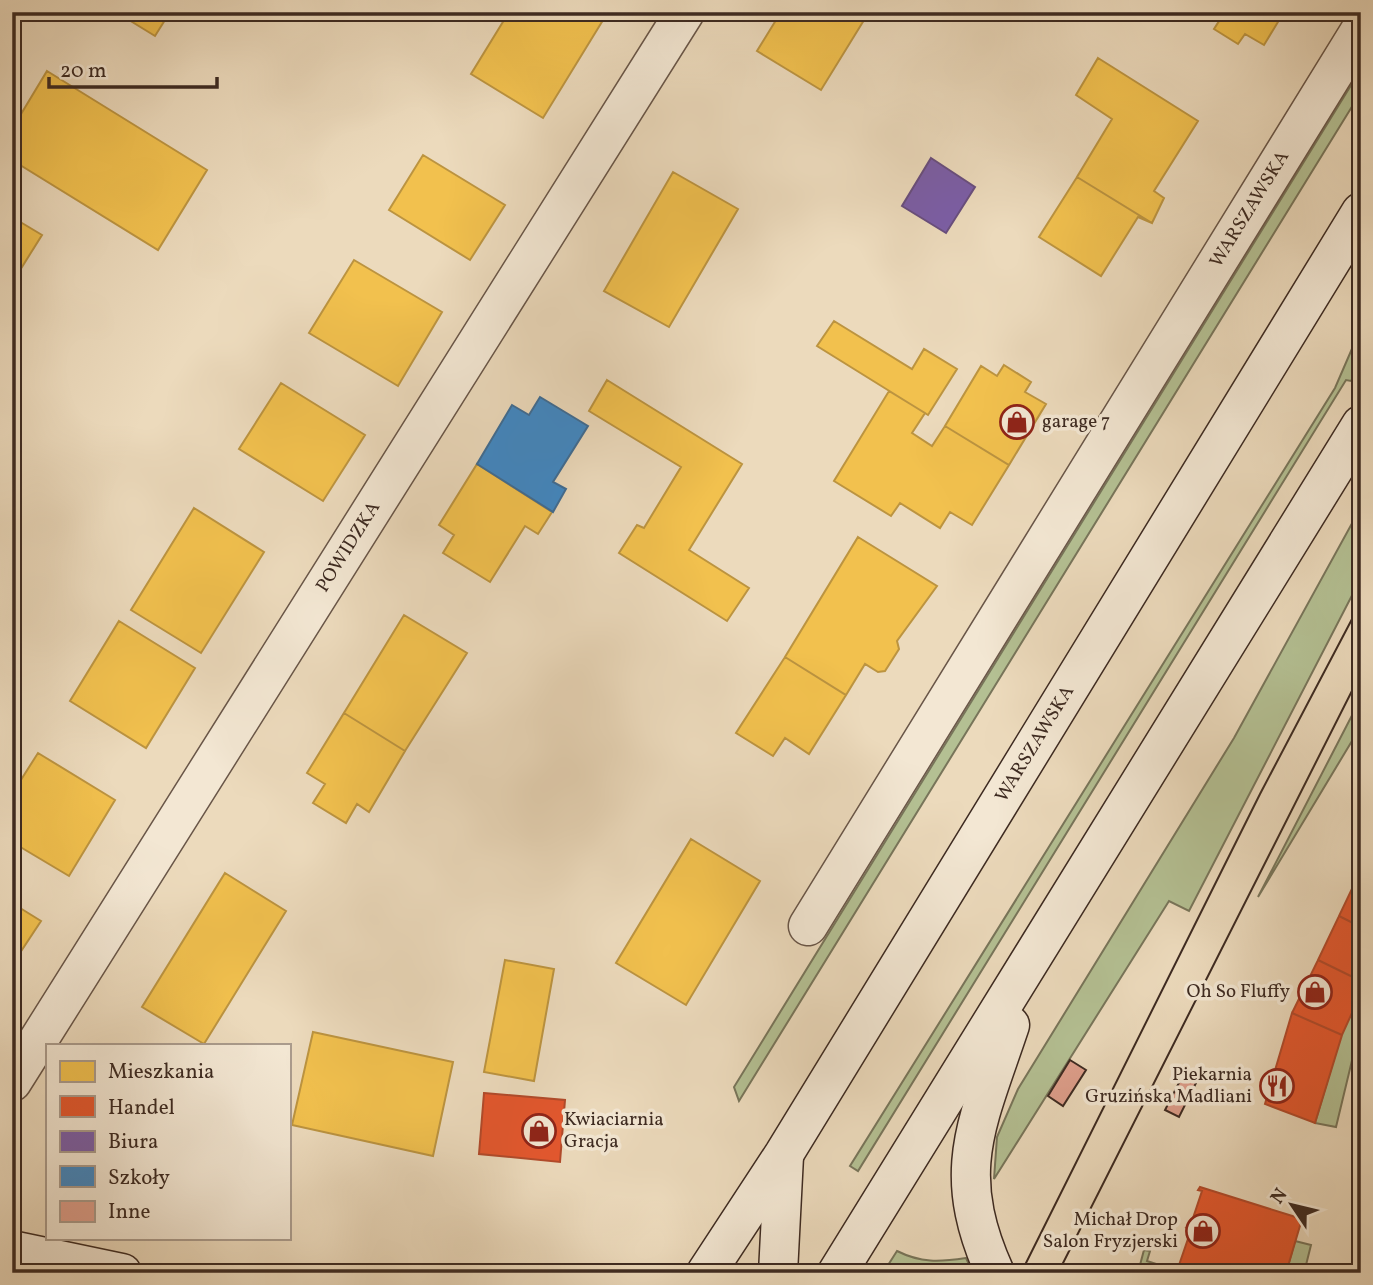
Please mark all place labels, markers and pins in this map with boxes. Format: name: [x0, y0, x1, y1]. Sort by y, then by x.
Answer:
shop icon: garage 7: [998, 403, 1036, 441]
place label: garage 7: [1042, 409, 1110, 435]
shop icon: Oh So Fluffy: [1296, 973, 1334, 1011]
place label: Oh So Fluffy: [1187, 979, 1290, 1005]
place label: Piekarnia Gruzińska Madliani: [1085, 1062, 1252, 1110]
restaurant icon: Piekarnia Gruzińska Madliani: [1258, 1067, 1296, 1105]
place label: Kwiaciarnia Gracja: [564, 1107, 664, 1155]
shop icon: Kwiaciarnia Gracja: [520, 1112, 558, 1150]
place label: Michał Drop Salon Fryzjerski: [1043, 1207, 1178, 1255]
shop icon: Michał Drop Salon Fryzjerski: [1184, 1212, 1222, 1250]

